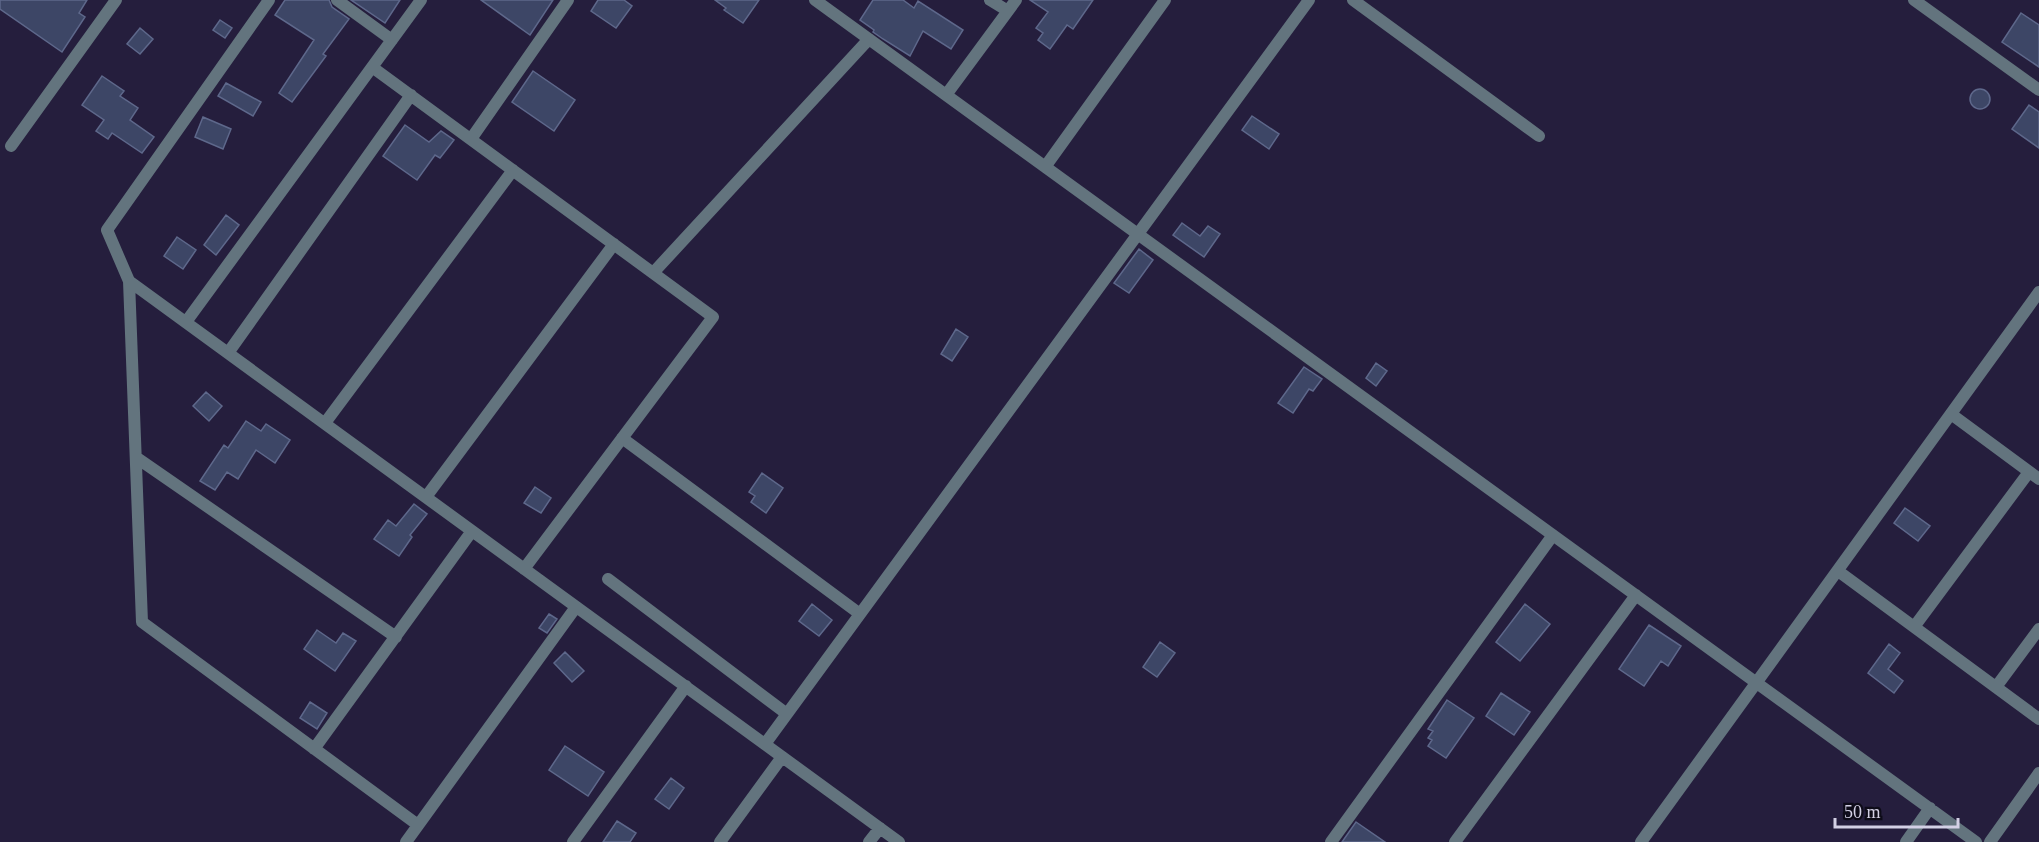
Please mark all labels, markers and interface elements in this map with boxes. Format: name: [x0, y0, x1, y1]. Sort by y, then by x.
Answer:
scale bar: [1835, 791, 1958, 829]
text: 50 m: [1844, 802, 1881, 822]

